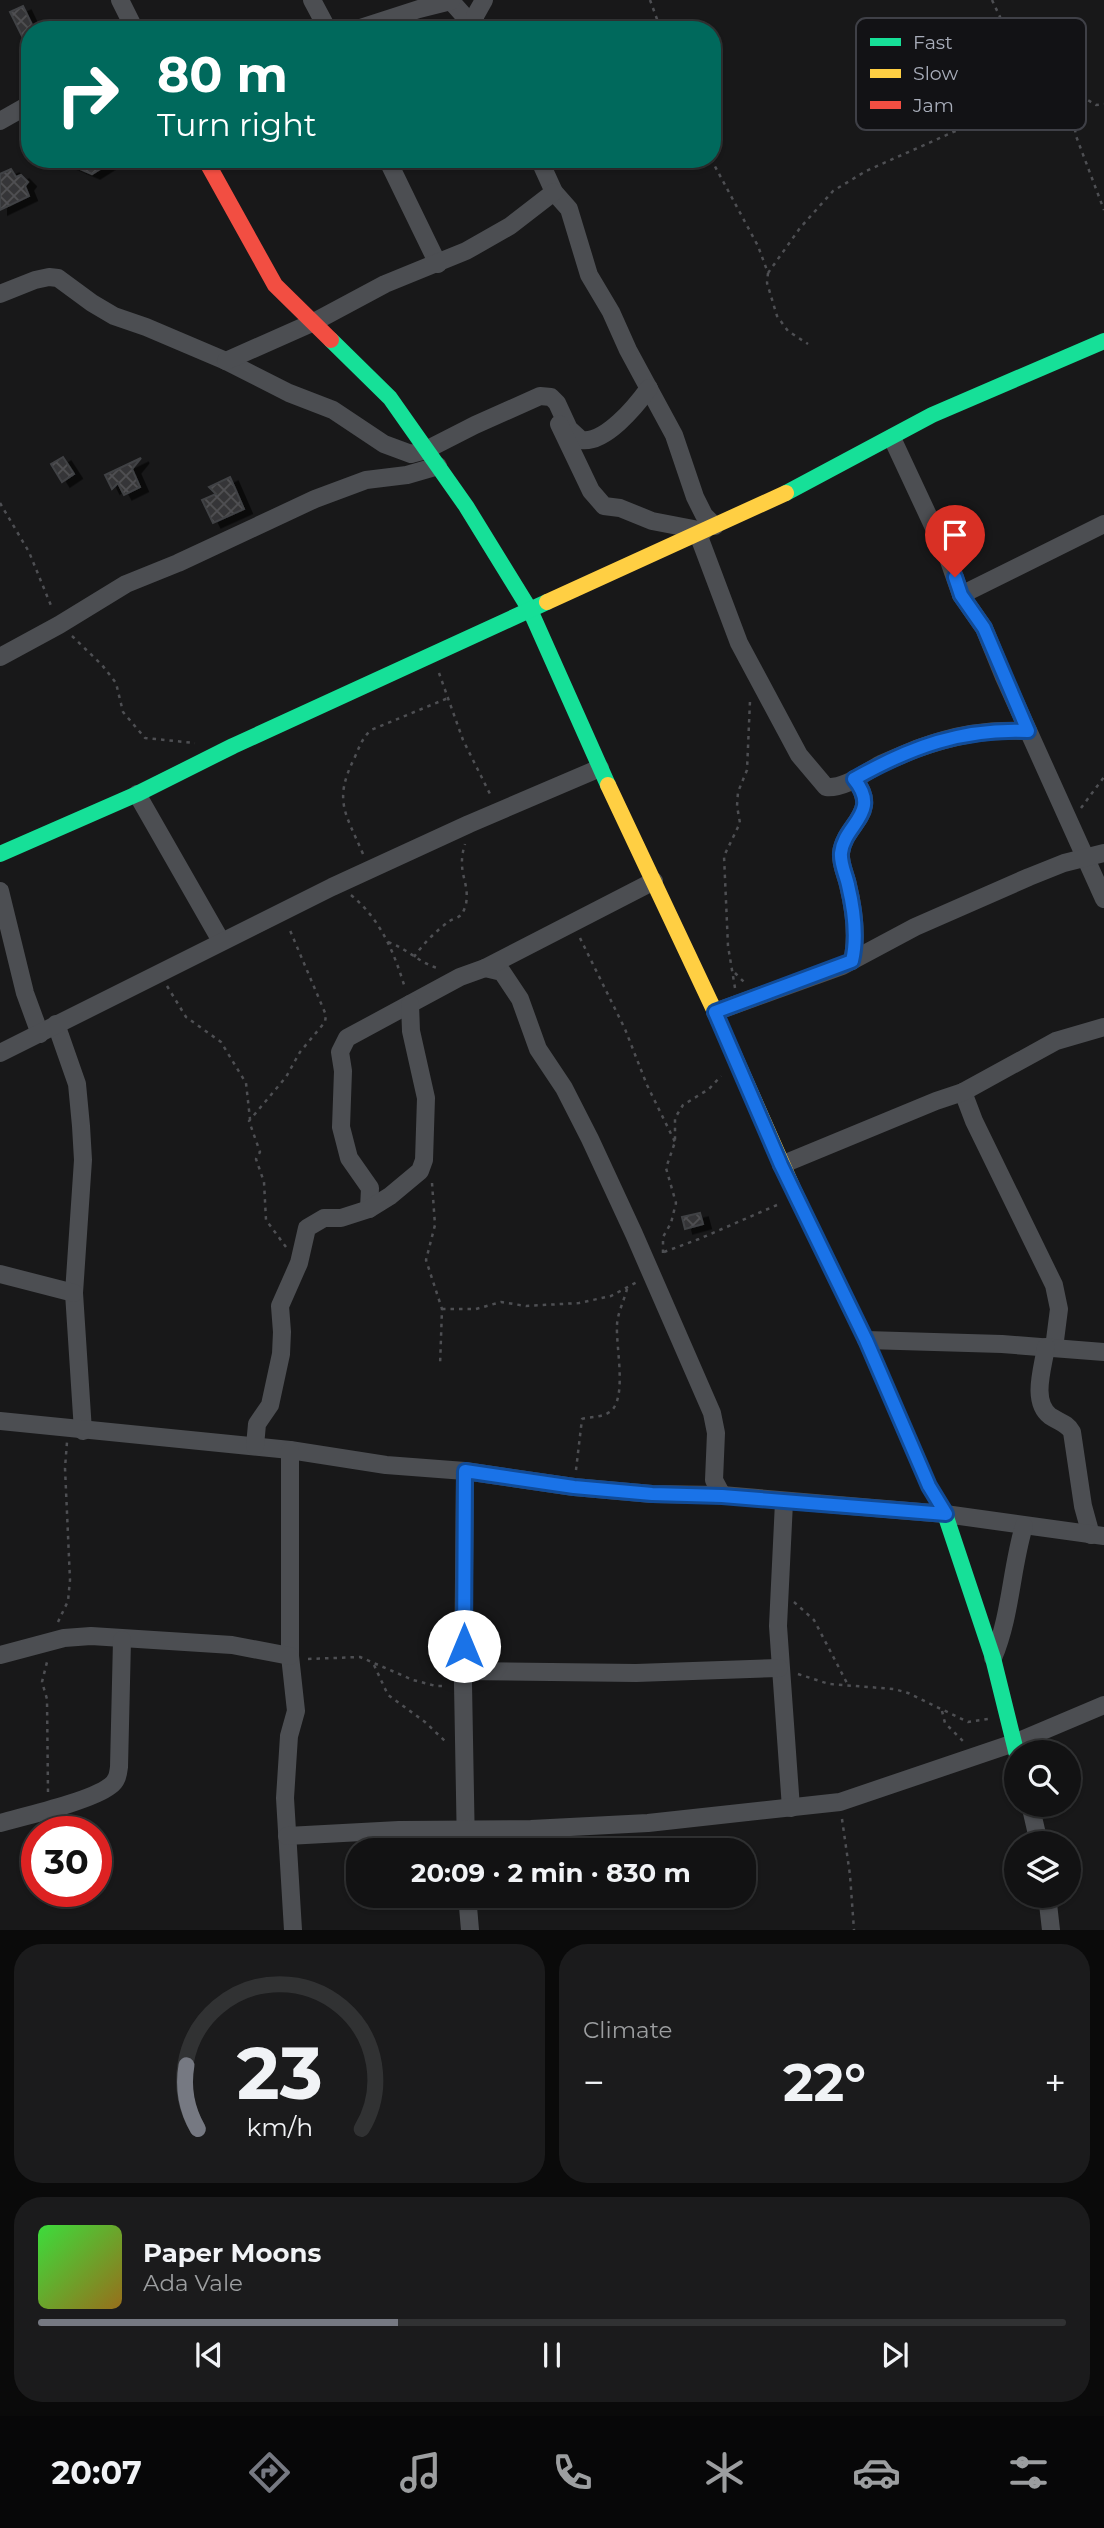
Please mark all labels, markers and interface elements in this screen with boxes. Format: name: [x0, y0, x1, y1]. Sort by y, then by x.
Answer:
legend: [856, 18, 1086, 130]
text: Fast: [913, 31, 953, 54]
text: 80 m: [157, 45, 288, 104]
icon: right: [42, 49, 133, 140]
text: Slow: [913, 62, 958, 85]
text: Jam: [912, 94, 954, 117]
text: Turn right: [157, 105, 317, 144]
pin: [925, 505, 985, 577]
icon: arrive: [936, 516, 974, 554]
position arrow: [427, 1609, 501, 1683]
map controls: [1004, 1740, 1081, 1908]
button: search: [1004, 1740, 1081, 1817]
speed limit sign: 30: [21, 1816, 112, 1907]
button: layers: [1004, 1831, 1081, 1908]
text: 20:09 · 2 min · 830 m: [411, 1857, 691, 1889]
text: Climate: [583, 2016, 672, 2044]
text: 23: [236, 2030, 323, 2118]
text: 22°: [783, 2051, 866, 2114]
text: −: [583, 2059, 605, 2106]
text: +: [1044, 2059, 1066, 2106]
text: km/h: [246, 2112, 313, 2142]
text: Paper Moons: [143, 2237, 321, 2269]
text: Ada Vale: [143, 2269, 243, 2297]
icon: previous: [190, 2336, 228, 2374]
icon: pause: [533, 2336, 571, 2374]
icon: next: [876, 2336, 914, 2374]
icon: directions: [245, 2448, 294, 2497]
icon: music: [396, 2448, 445, 2497]
icon: phone: [548, 2448, 597, 2497]
icon: climate: [700, 2448, 749, 2497]
icon: car: [852, 2448, 901, 2497]
icon: filters: [1004, 2448, 1053, 2497]
text: 20:07: [51, 2453, 142, 2492]

